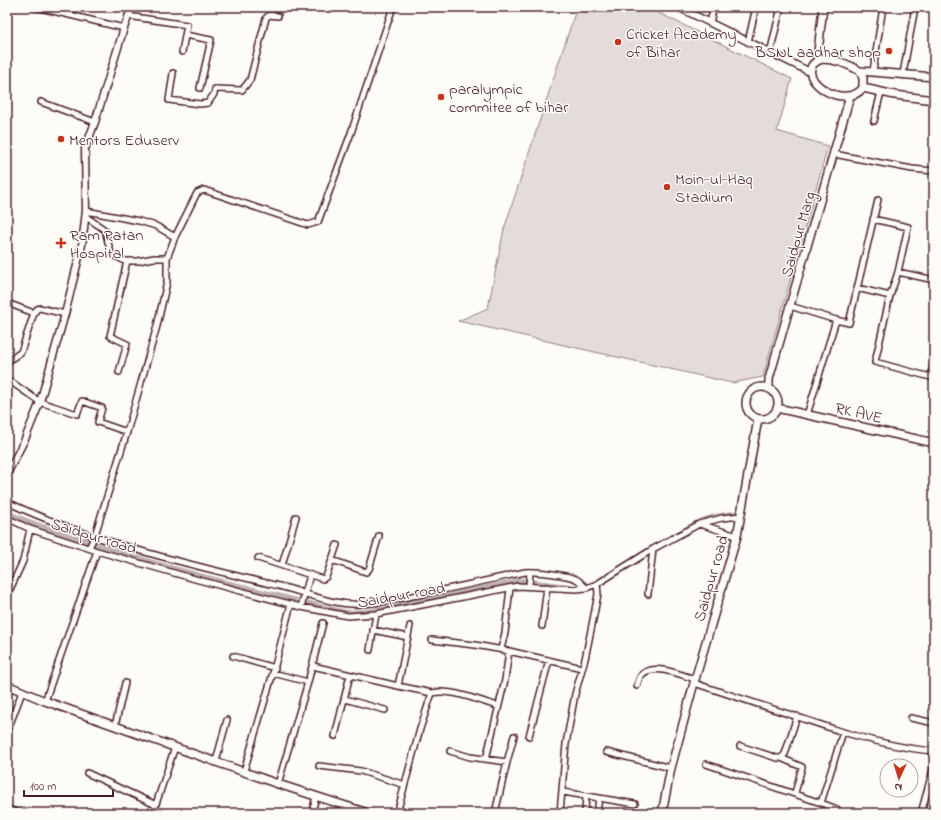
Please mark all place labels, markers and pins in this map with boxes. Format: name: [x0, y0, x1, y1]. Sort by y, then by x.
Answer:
place label: Cricket Academy of Bihar: [626, 23, 736, 65]
marker: Cricket Academy of Bihar: [613, 37, 623, 47]
place label: BSNL aadhar shop: [754, 41, 881, 65]
marker: BSNL aadhar shop: [884, 46, 894, 56]
place label: paralympic commitee of bihar: [449, 78, 568, 120]
marker: paralympic commitee of bihar: [436, 92, 446, 102]
place label: Mentors Eduserv: [69, 129, 180, 153]
marker: Mentors Eduserv: [56, 134, 66, 144]
place label: Moin-ul-Haq Stadium: [675, 168, 753, 210]
marker: Moin-ul-Haq Stadium: [662, 182, 672, 192]
place label: Ram Ratan Hospital: [70, 224, 143, 266]
marker: Ram Ratan Hospital: [55, 237, 67, 249]

